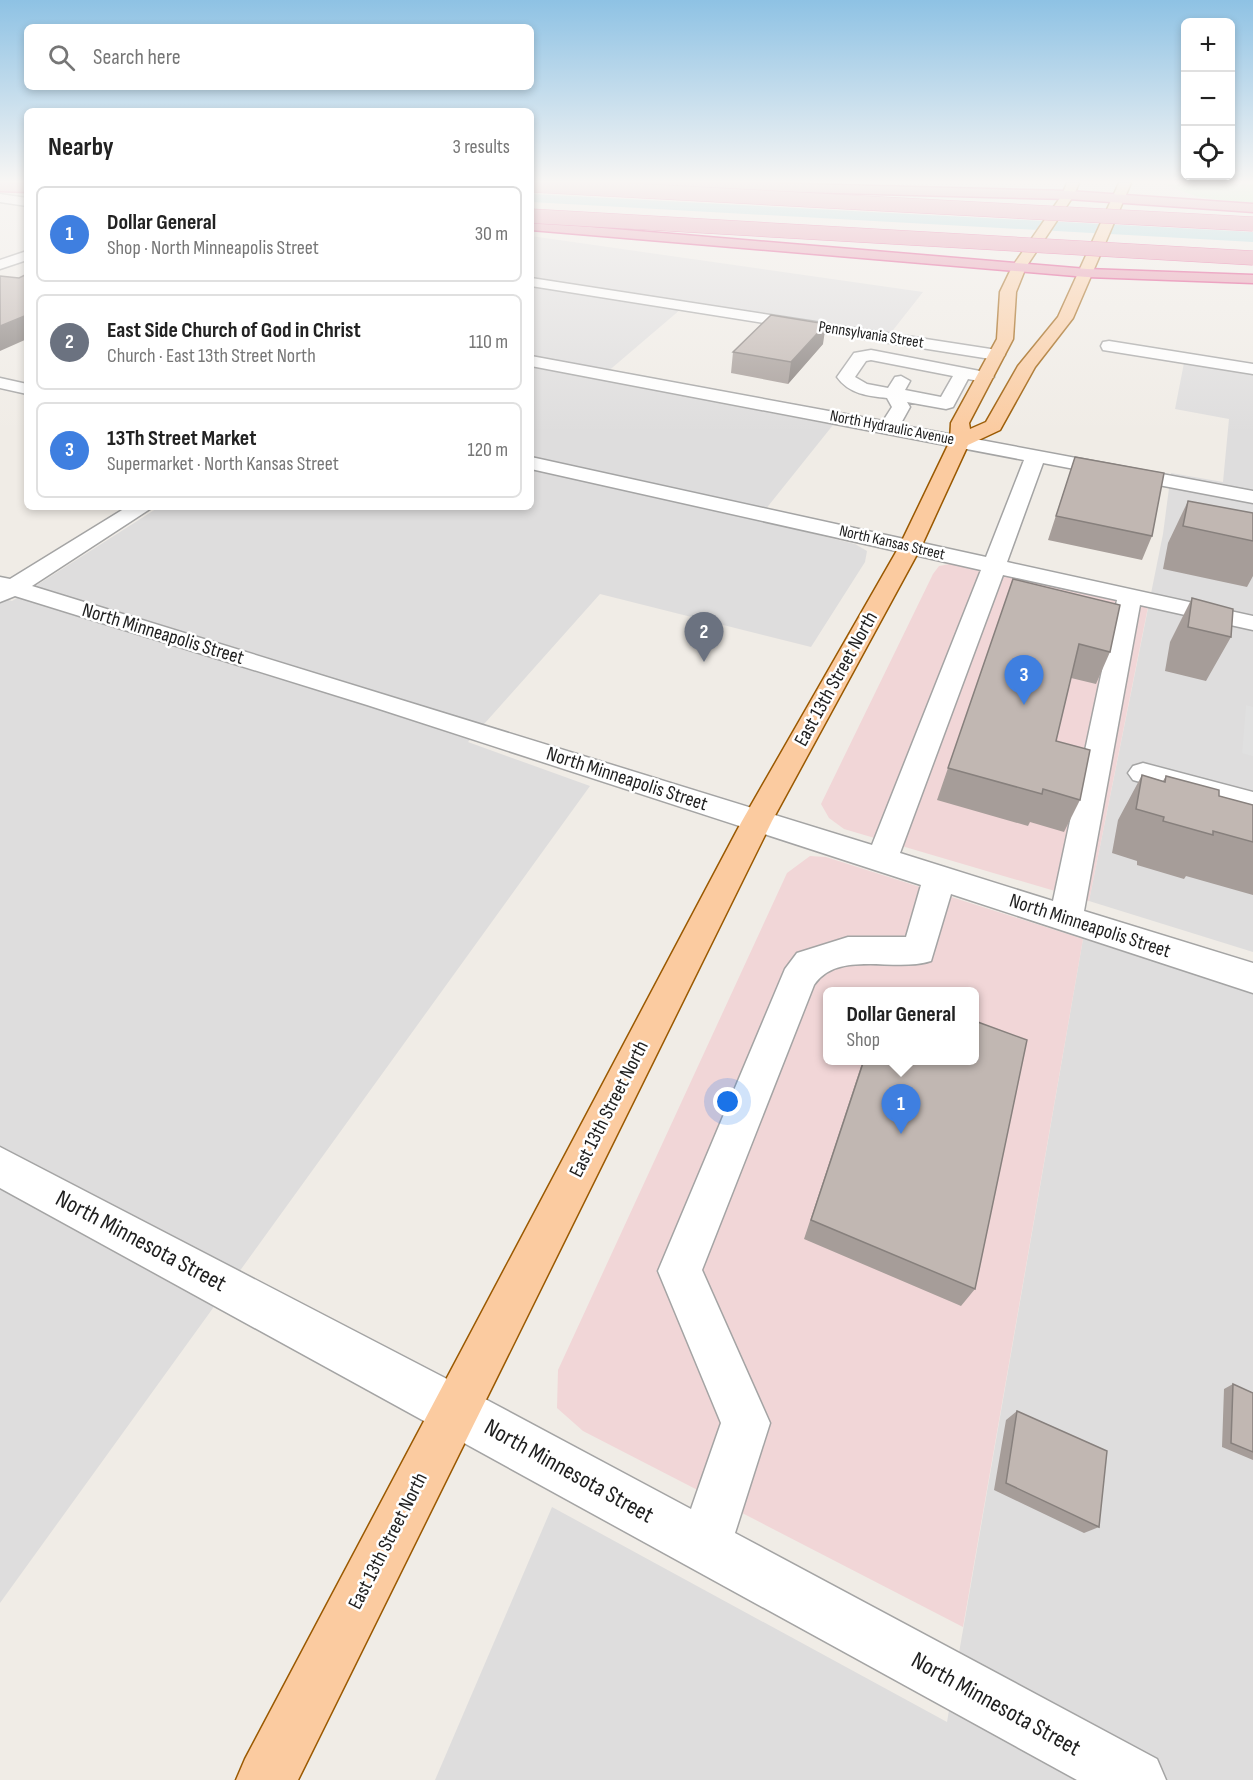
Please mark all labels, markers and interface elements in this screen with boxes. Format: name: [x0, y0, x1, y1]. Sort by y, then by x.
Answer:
map controls: [1181, 18, 1235, 180]
button: +: [1181, 18, 1235, 72]
search box: [24, 24, 534, 90]
icon: search: [45, 41, 78, 74]
text: Search here: [93, 44, 180, 71]
button: −: [1181, 72, 1235, 126]
button: locate: [1181, 126, 1235, 180]
text: Nearby: [48, 132, 114, 163]
text: 3 results: [453, 135, 510, 159]
text: Dollar General: [107, 209, 216, 236]
text: 1: [66, 222, 73, 246]
text: 30 m: [475, 222, 508, 246]
text: Shop · North Minneapolis Street: [107, 236, 319, 260]
text: East Side Church of God in Christ: [107, 317, 361, 344]
street label: Pennsylvania Street: [817, 317, 925, 353]
text: 2: [65, 330, 74, 354]
text: 110 m: [469, 330, 508, 354]
text: Church · East 13th Street North: [107, 344, 316, 368]
street label: North Hydraulic Avenue: [828, 407, 956, 449]
text: 13Th Street Market: [107, 425, 256, 452]
text: 3: [65, 438, 74, 462]
text: 120 m: [468, 438, 508, 462]
text: Supermarket · North Kansas Street: [107, 452, 339, 476]
street label: North Kansas Street: [837, 522, 947, 564]
street label: North Minneapolis Street: [79, 598, 247, 670]
street label: East 13th Street North: [789, 608, 883, 750]
pin: 2: [684, 612, 724, 662]
pin: 3: [1004, 656, 1044, 705]
street label: North Minneapolis Street: [544, 742, 710, 816]
street label: North Minneapolis Street: [1007, 889, 1173, 963]
popup: [823, 987, 979, 1065]
text: Dollar General: [846, 1001, 956, 1028]
text: Shop: [846, 1028, 880, 1052]
street label: East 13th Street North: [564, 1037, 654, 1181]
pin: 1: [882, 1084, 920, 1134]
your location: [713, 1087, 742, 1116]
street label: North Minnesota Street: [51, 1184, 231, 1298]
street label: North Minnesota Street: [479, 1412, 659, 1530]
street label: East 13th Street North: [343, 1469, 433, 1613]
street label: North Minnesota Street: [906, 1645, 1086, 1763]

